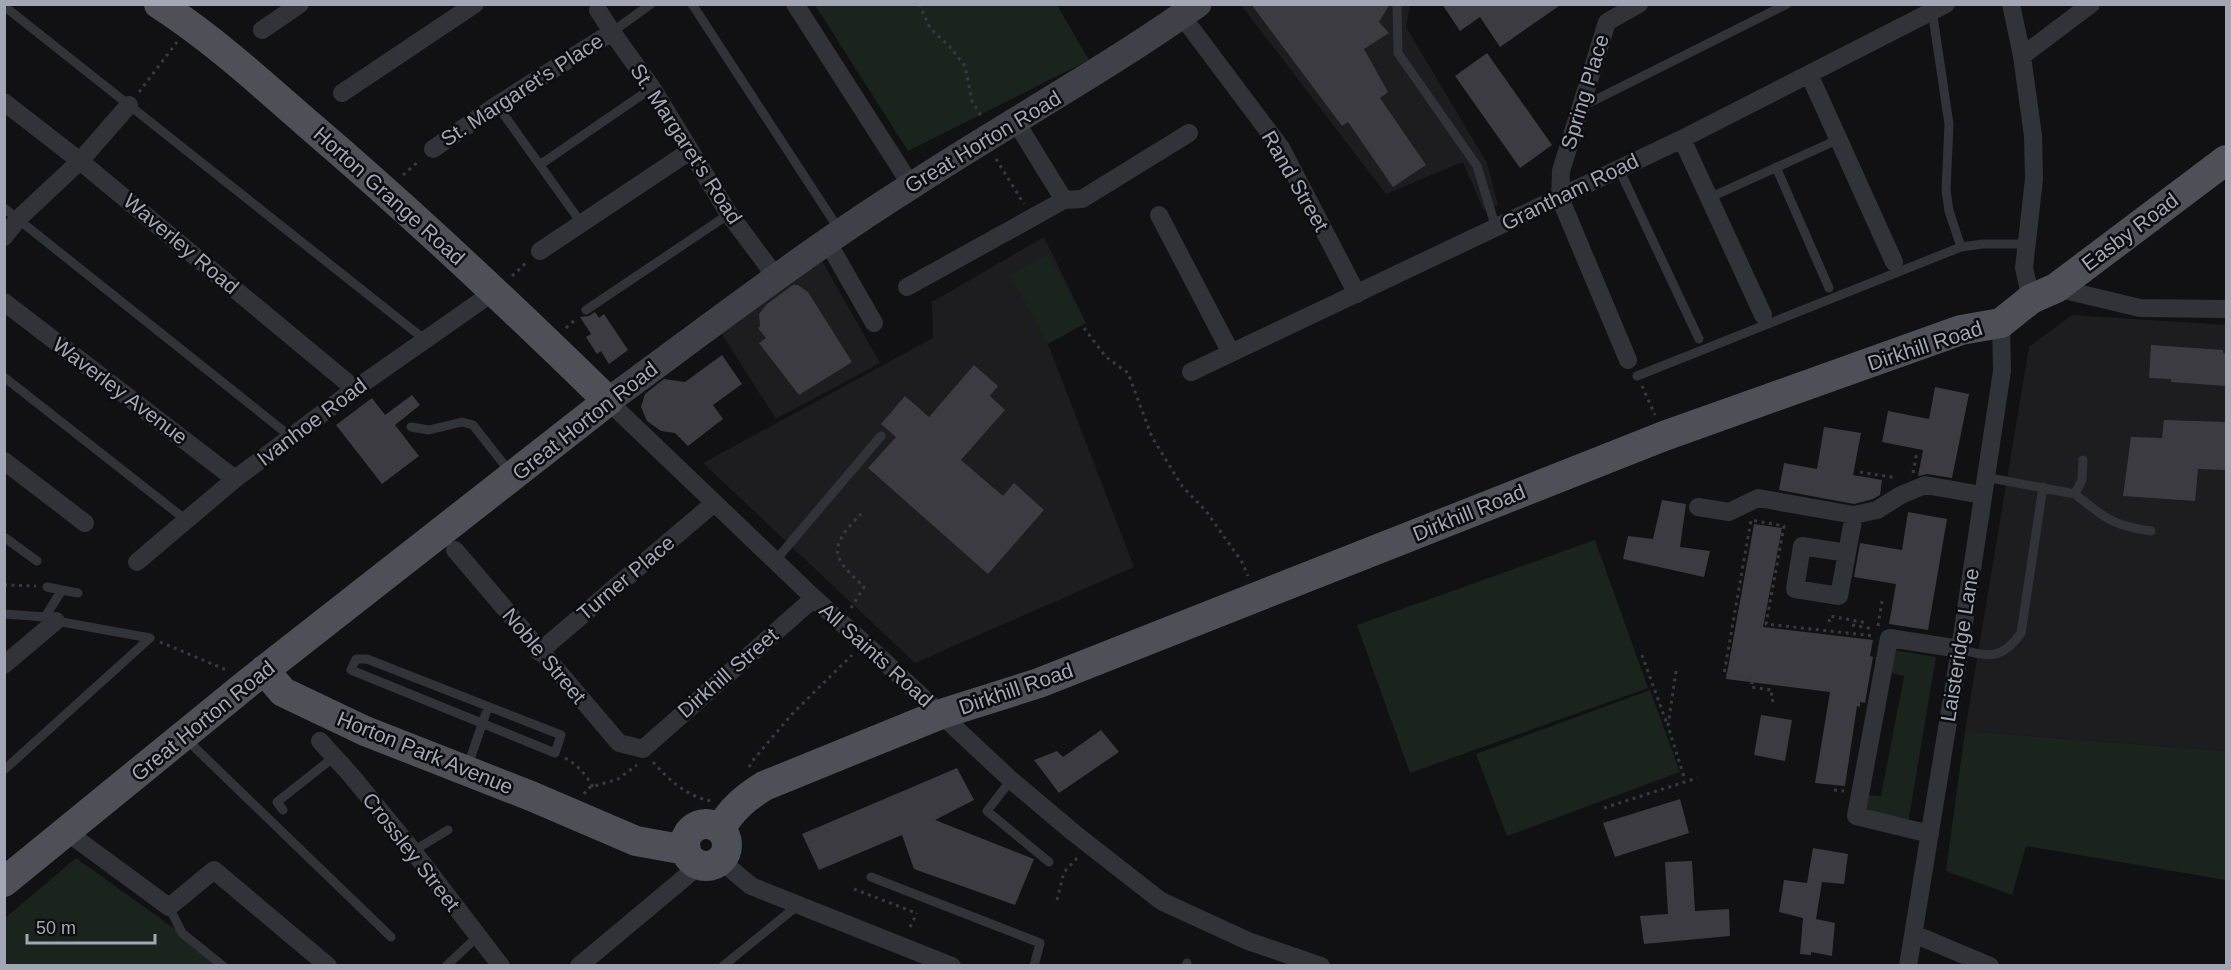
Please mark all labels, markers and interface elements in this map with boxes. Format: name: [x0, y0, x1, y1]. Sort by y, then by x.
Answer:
street label: St. Margaret's Place: [436, 29, 607, 151]
street label: Spring Place: [1556, 32, 1613, 152]
street label: St. Margaret's Road: [626, 59, 747, 228]
street label: Great Horton Road: [901, 86, 1065, 197]
street label: Horton Grange Road: [309, 122, 469, 269]
street label: Rand Street: [1257, 126, 1333, 235]
street label: Grantham Road: [1498, 148, 1642, 235]
street label: Easby Road: [2077, 188, 2182, 275]
street label: Waverley Road: [119, 189, 243, 298]
street label: Dirkhill Road: [1865, 316, 1985, 375]
street label: Waverley Avenue: [49, 333, 192, 449]
street label: Great Horton Road: [508, 357, 662, 484]
street label: Ivanhoe Road: [253, 373, 371, 470]
street label: Dirkhill Road: [1409, 480, 1528, 545]
street label: Turner Place: [573, 530, 679, 625]
street label: Laisteridge Lane: [1936, 566, 1983, 723]
street label: All Saints Road: [815, 598, 937, 711]
street label: Noble Street: [498, 604, 591, 708]
street label: Dirkhill Street: [673, 623, 782, 722]
street label: Great Horton Road: [127, 656, 279, 785]
street label: Dirkhill Road: [956, 658, 1076, 719]
street label: Horton Park Avenue: [334, 707, 516, 798]
street label: Crossley Street: [358, 788, 465, 915]
scale bar: [27, 907, 154, 945]
text: 50 m: [36, 918, 76, 938]

